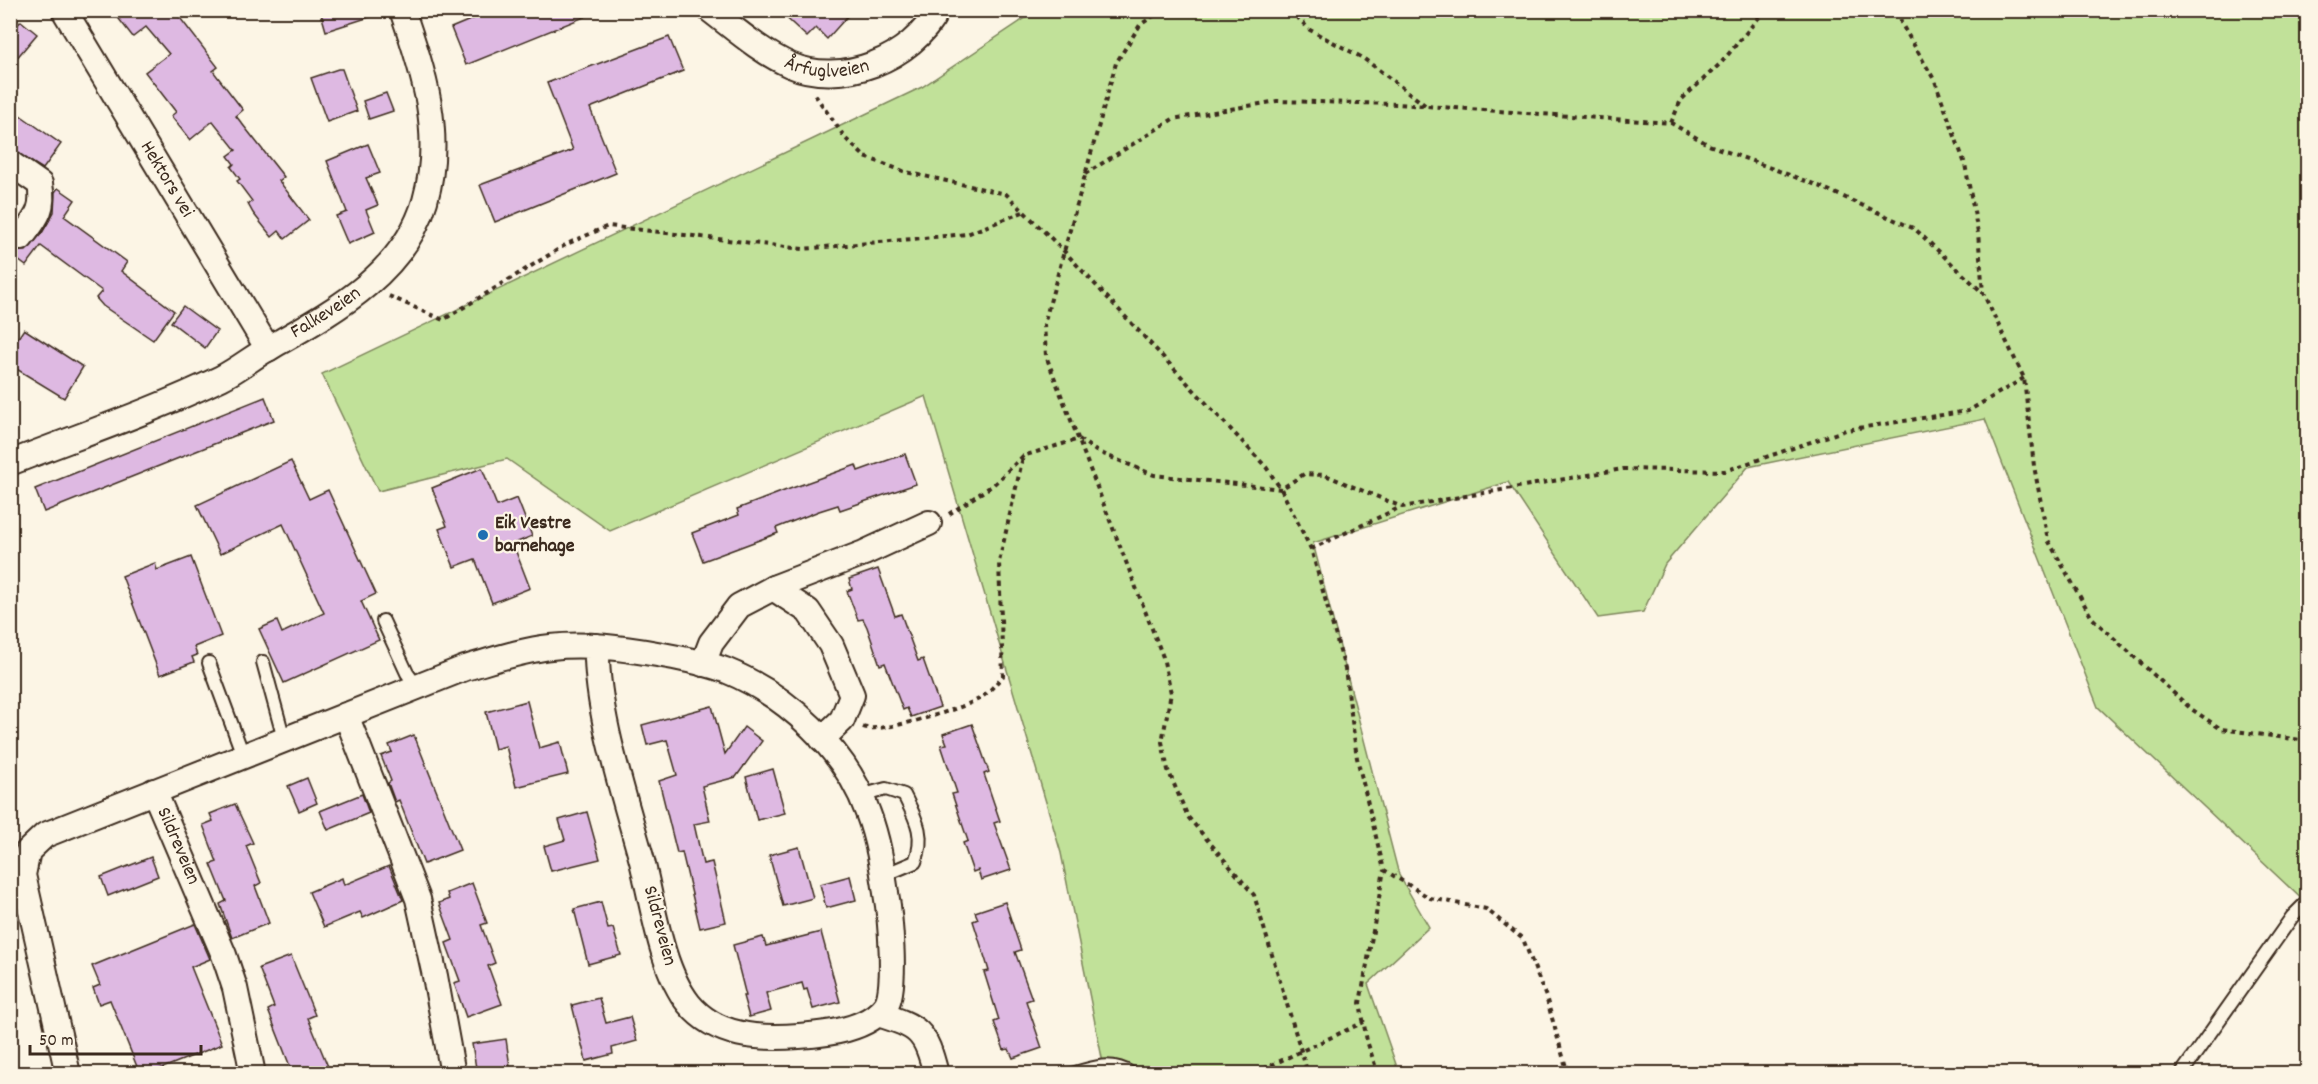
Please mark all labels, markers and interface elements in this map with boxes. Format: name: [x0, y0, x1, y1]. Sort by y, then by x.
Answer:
street label: Årfuglveien: [779, 50, 873, 87]
street label: Hektors vei: [132, 136, 200, 223]
street label: Falkeveien: [286, 280, 367, 347]
place label: Eik Vestre barnehage: [495, 510, 575, 561]
marker: Eik Vestre barnehage: [476, 528, 490, 542]
street label: Sildreveien: [149, 803, 206, 889]
street label: Sildreveien: [635, 883, 683, 969]
scale bar: [30, 1018, 201, 1056]
text: 50 m: [39, 1029, 74, 1054]

